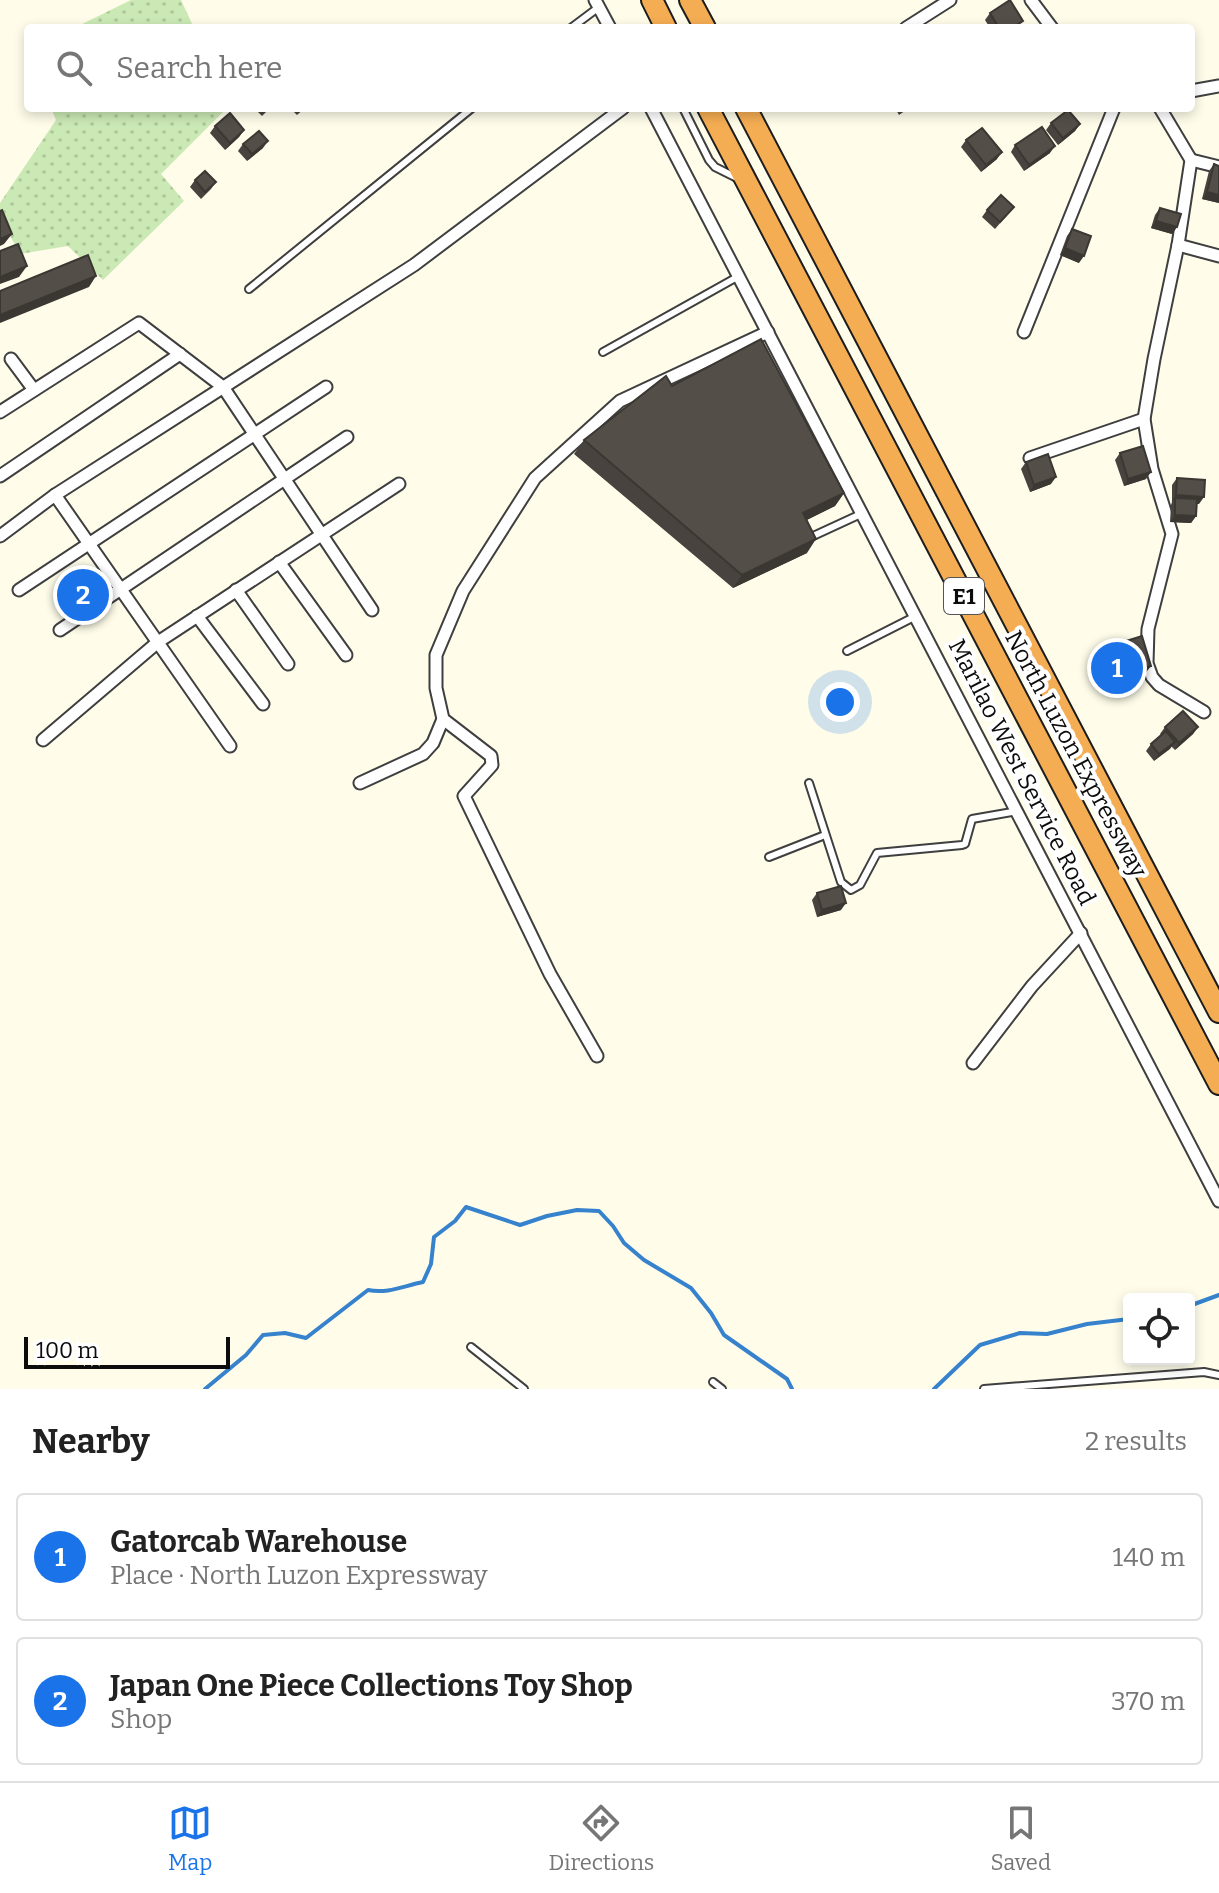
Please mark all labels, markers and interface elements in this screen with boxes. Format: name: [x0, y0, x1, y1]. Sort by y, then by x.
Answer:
search box: [24, 24, 1195, 112]
icon: search: [52, 46, 96, 90]
text: Search here: [116, 50, 283, 86]
pin: 2: [57, 565, 109, 625]
road number: E1: [944, 578, 984, 614]
street label: North Luzon Expressway: [999, 626, 1153, 882]
street label: Marilao West Service Road: [943, 634, 1101, 910]
pin: 1: [1091, 638, 1143, 698]
your location: [820, 682, 860, 722]
map controls: [1123, 1293, 1195, 1365]
button: locate: [1123, 1293, 1195, 1365]
scale bar: [24, 1333, 230, 1369]
text: 100 m: [36, 1337, 99, 1364]
text: Nearby: [32, 1421, 150, 1462]
text: 2 results: [1085, 1426, 1187, 1457]
text: Gatorcab Warehouse: [110, 1524, 407, 1560]
text: 1: [54, 1542, 66, 1573]
text: 140 m: [1113, 1542, 1185, 1573]
text: Place · North Luzon Expressway: [110, 1560, 487, 1591]
text: Japan One Piece Collections Toy Shop: [110, 1668, 633, 1704]
text: 2: [53, 1686, 67, 1717]
text: 370 m: [1111, 1686, 1185, 1717]
text: Shop: [110, 1704, 172, 1735]
tab: Map: [168, 1801, 212, 1876]
tab: Directions: [549, 1801, 654, 1876]
tab: Saved: [991, 1801, 1051, 1876]

